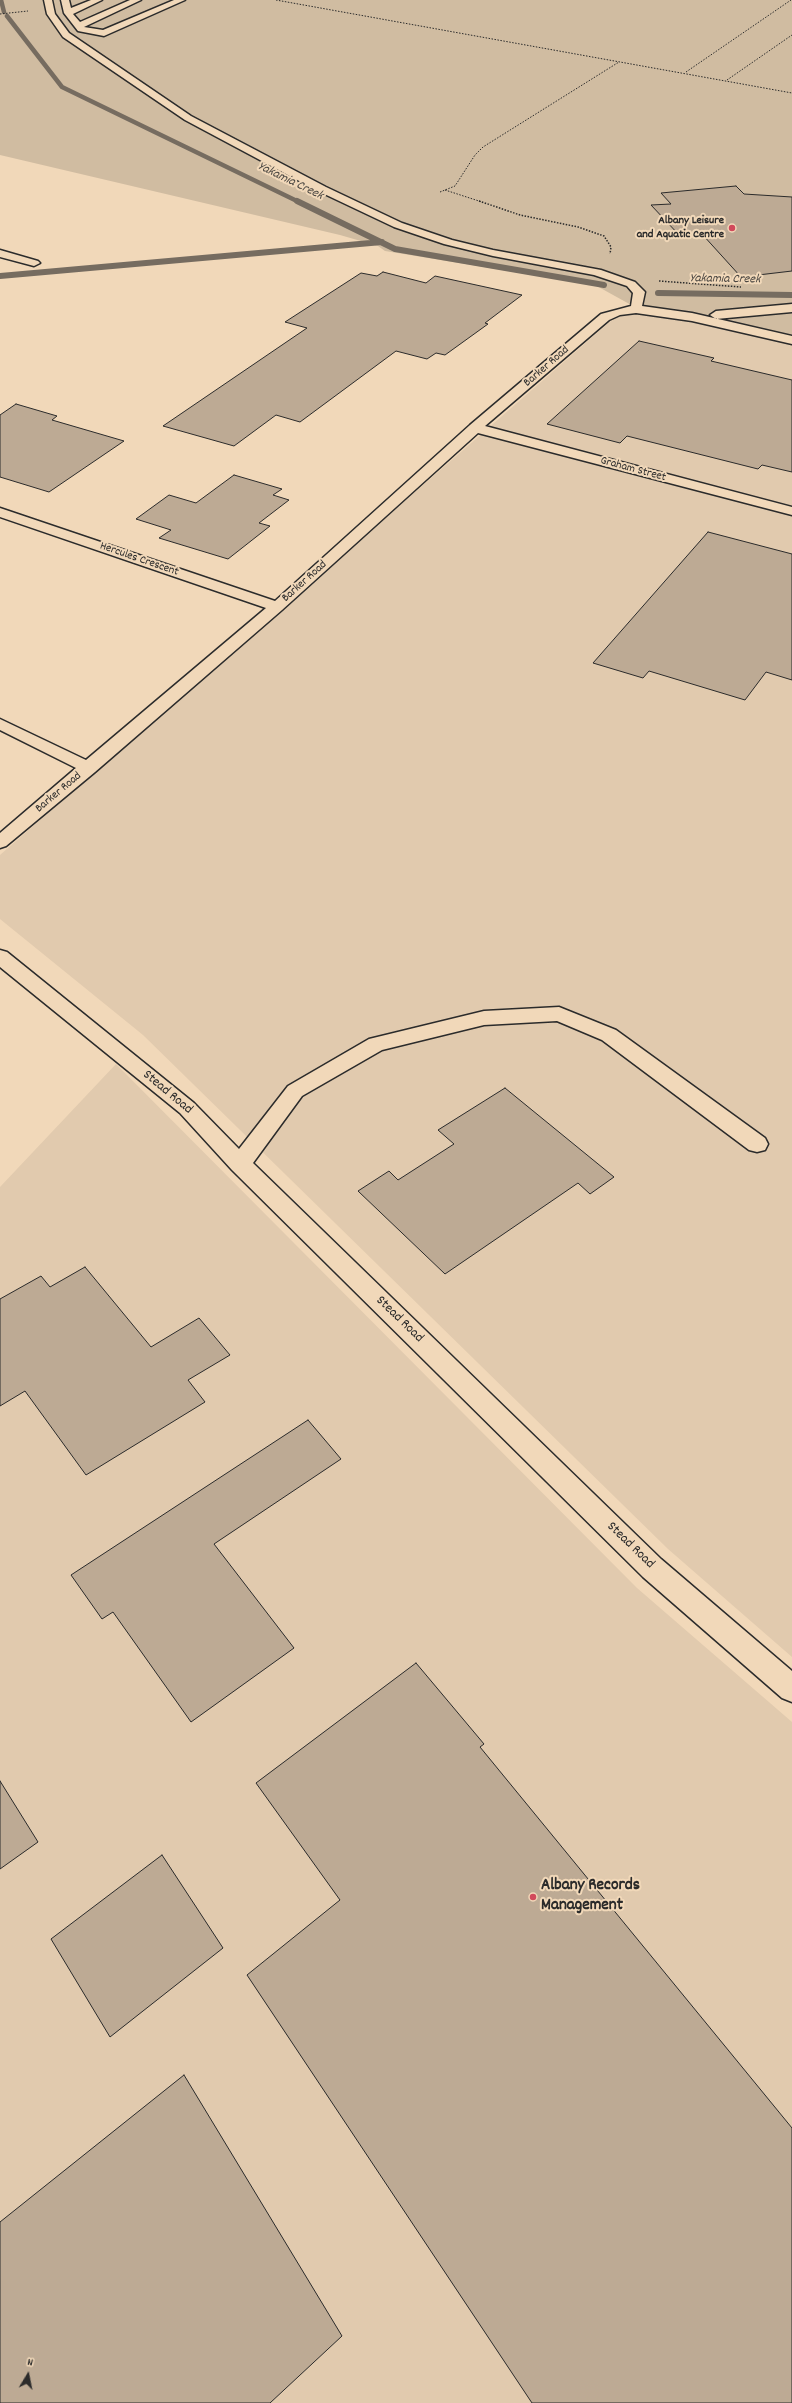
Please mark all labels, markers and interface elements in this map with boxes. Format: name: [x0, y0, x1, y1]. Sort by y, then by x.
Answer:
water label: Yakamia Creek: [255, 159, 325, 205]
place label: Albany Leisure and Aquatic Centre: [637, 214, 724, 242]
marker: Albany Leisure and Aquatic Centre: [727, 223, 737, 233]
water label: Yakamia Creek: [690, 272, 760, 288]
street label: Barker Road: [521, 343, 573, 391]
street label: Graham Street: [599, 454, 667, 486]
street label: Hercules Crescent: [98, 540, 180, 580]
street label: Barker Road: [280, 558, 330, 606]
street label: Barker Road: [33, 770, 85, 816]
street label: Stead Road: [139, 1067, 195, 1119]
street label: Stead Road: [372, 1293, 426, 1347]
street label: Stead Road: [603, 1519, 657, 1573]
place label: Albany Records Management: [541, 1877, 640, 1917]
marker: Albany Records Management: [528, 1892, 538, 1902]
north arrow: [8, 2355, 48, 2395]
text: N: [26, 2355, 34, 2372]

